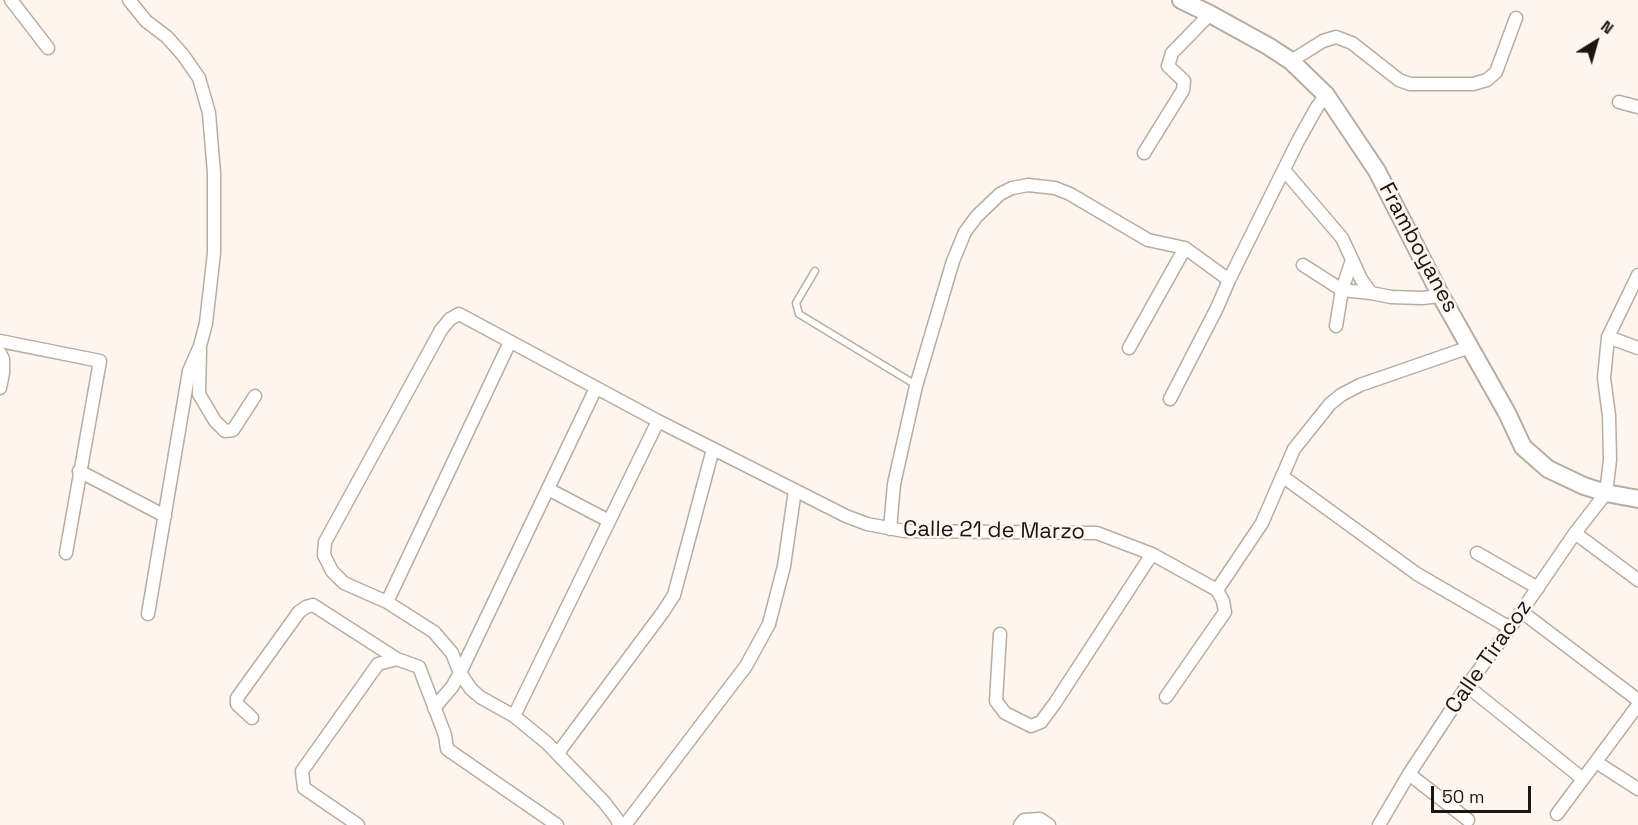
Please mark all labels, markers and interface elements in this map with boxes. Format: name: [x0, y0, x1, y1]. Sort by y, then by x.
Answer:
north arrow: [1566, 12, 1626, 72]
text: N: [1597, 16, 1618, 39]
street label: Framboyanes: [1373, 179, 1463, 317]
street label: Calle 21 de Marzo: [903, 516, 1085, 546]
street label: Calle Tiracoz: [1440, 595, 1538, 719]
scale bar: [1434, 774, 1534, 812]
text: 50 m: [1442, 785, 1484, 808]

